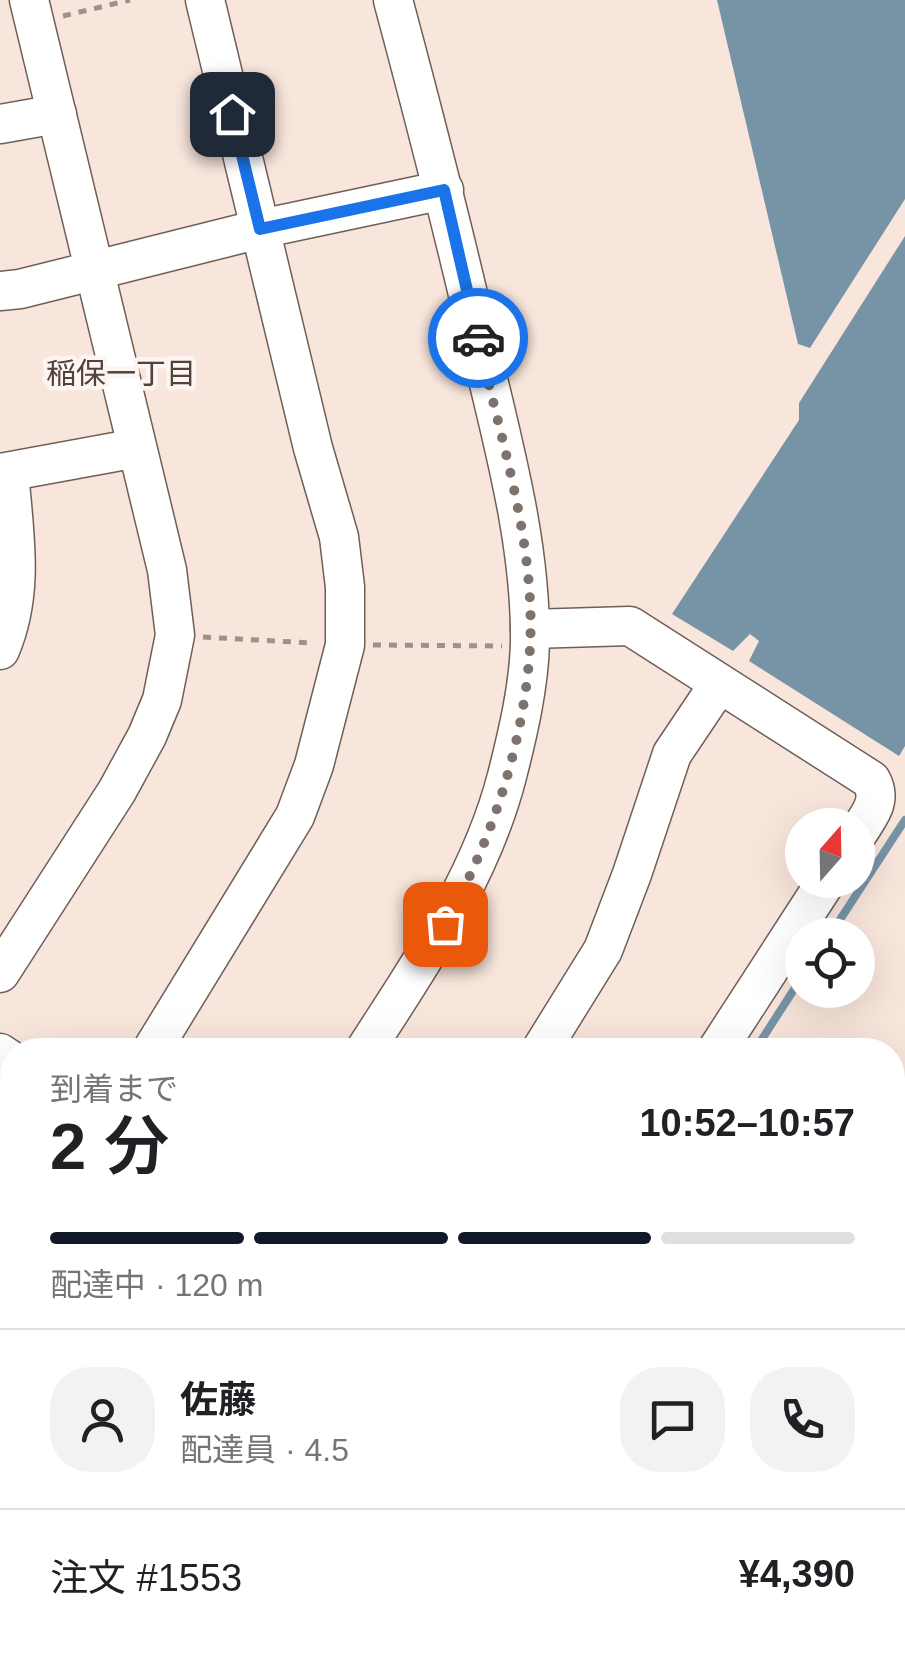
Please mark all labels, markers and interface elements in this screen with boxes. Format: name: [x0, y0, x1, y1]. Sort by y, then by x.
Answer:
pin: [190, 72, 275, 157]
icon: home: [205, 87, 260, 142]
courier: [428, 288, 528, 388]
icon: car: [451, 311, 506, 366]
district label: 稲保一丁目: [46, 357, 196, 390]
north arrow: [785, 808, 875, 898]
map controls: [785, 808, 875, 1008]
pin: [403, 882, 488, 967]
icon: bag: [418, 897, 473, 952]
button: locate: [785, 918, 875, 1008]
text: 到着まで: [50, 1071, 178, 1107]
text: 10:52–10:57: [639, 1102, 855, 1144]
text: 2 分: [50, 1110, 169, 1183]
text: 配達中 · 120 m: [50, 1267, 263, 1303]
button: person: [50, 1367, 155, 1472]
button: chat: [620, 1367, 725, 1472]
button: phone: [750, 1367, 855, 1472]
text: 佐藤: [180, 1379, 256, 1421]
text: 配達員 · 4.5: [180, 1432, 349, 1468]
text: ¥4,390: [739, 1553, 855, 1595]
text: 注文 #1553: [50, 1557, 242, 1599]

